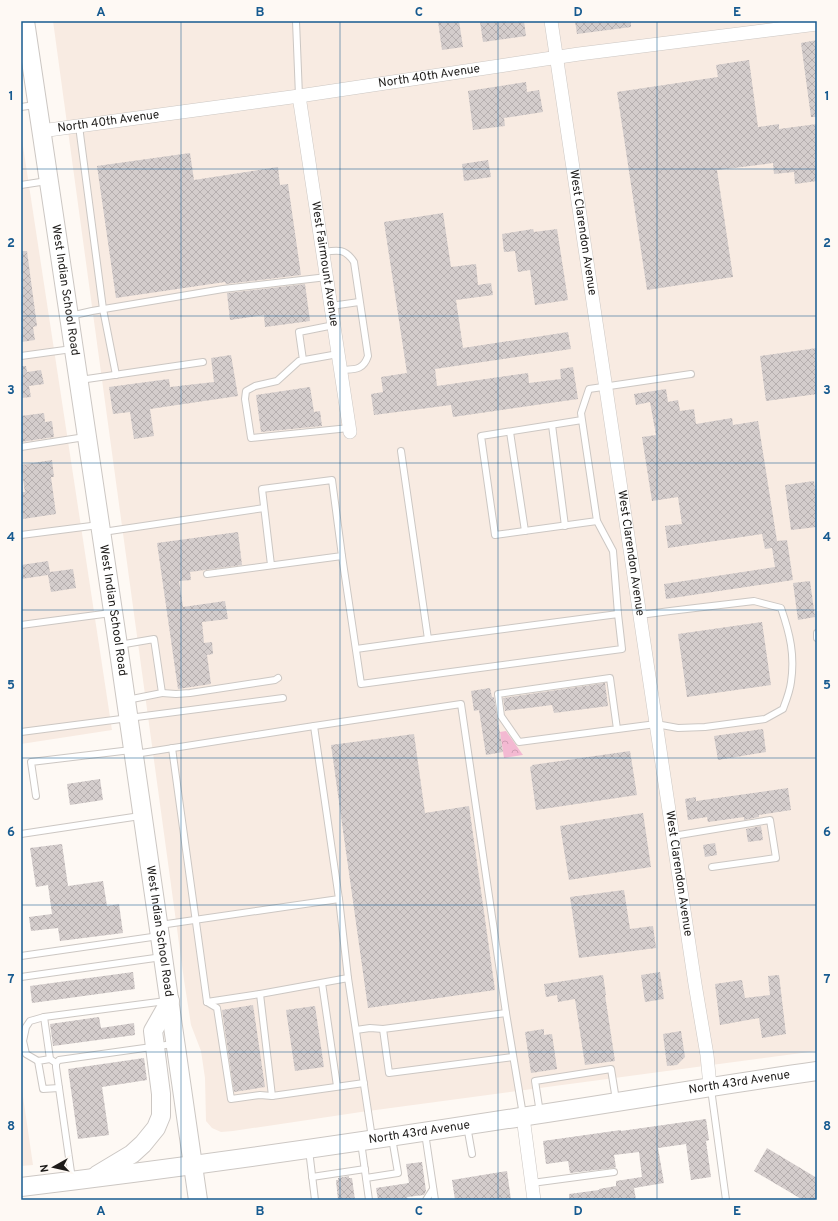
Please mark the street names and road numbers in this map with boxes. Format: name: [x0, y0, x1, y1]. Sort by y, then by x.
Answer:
street label: North 40th Avenue: [377, 61, 481, 92]
street label: North 40th Avenue: [56, 107, 160, 137]
street label: West Clarendon Avenue: [565, 169, 600, 297]
street label: West Fairmount Avenue: [307, 200, 342, 328]
street label: West Indian School Road: [47, 223, 83, 357]
street label: West Clarendon Avenue: [613, 489, 648, 617]
street label: West Indian School Road: [95, 544, 130, 677]
street label: West Clarendon Avenue: [661, 810, 696, 938]
street label: West Indian School Road: [142, 864, 177, 998]
street label: North 43rd Avenue: [688, 1067, 791, 1098]
street label: North 43rd Avenue: [368, 1117, 471, 1148]

